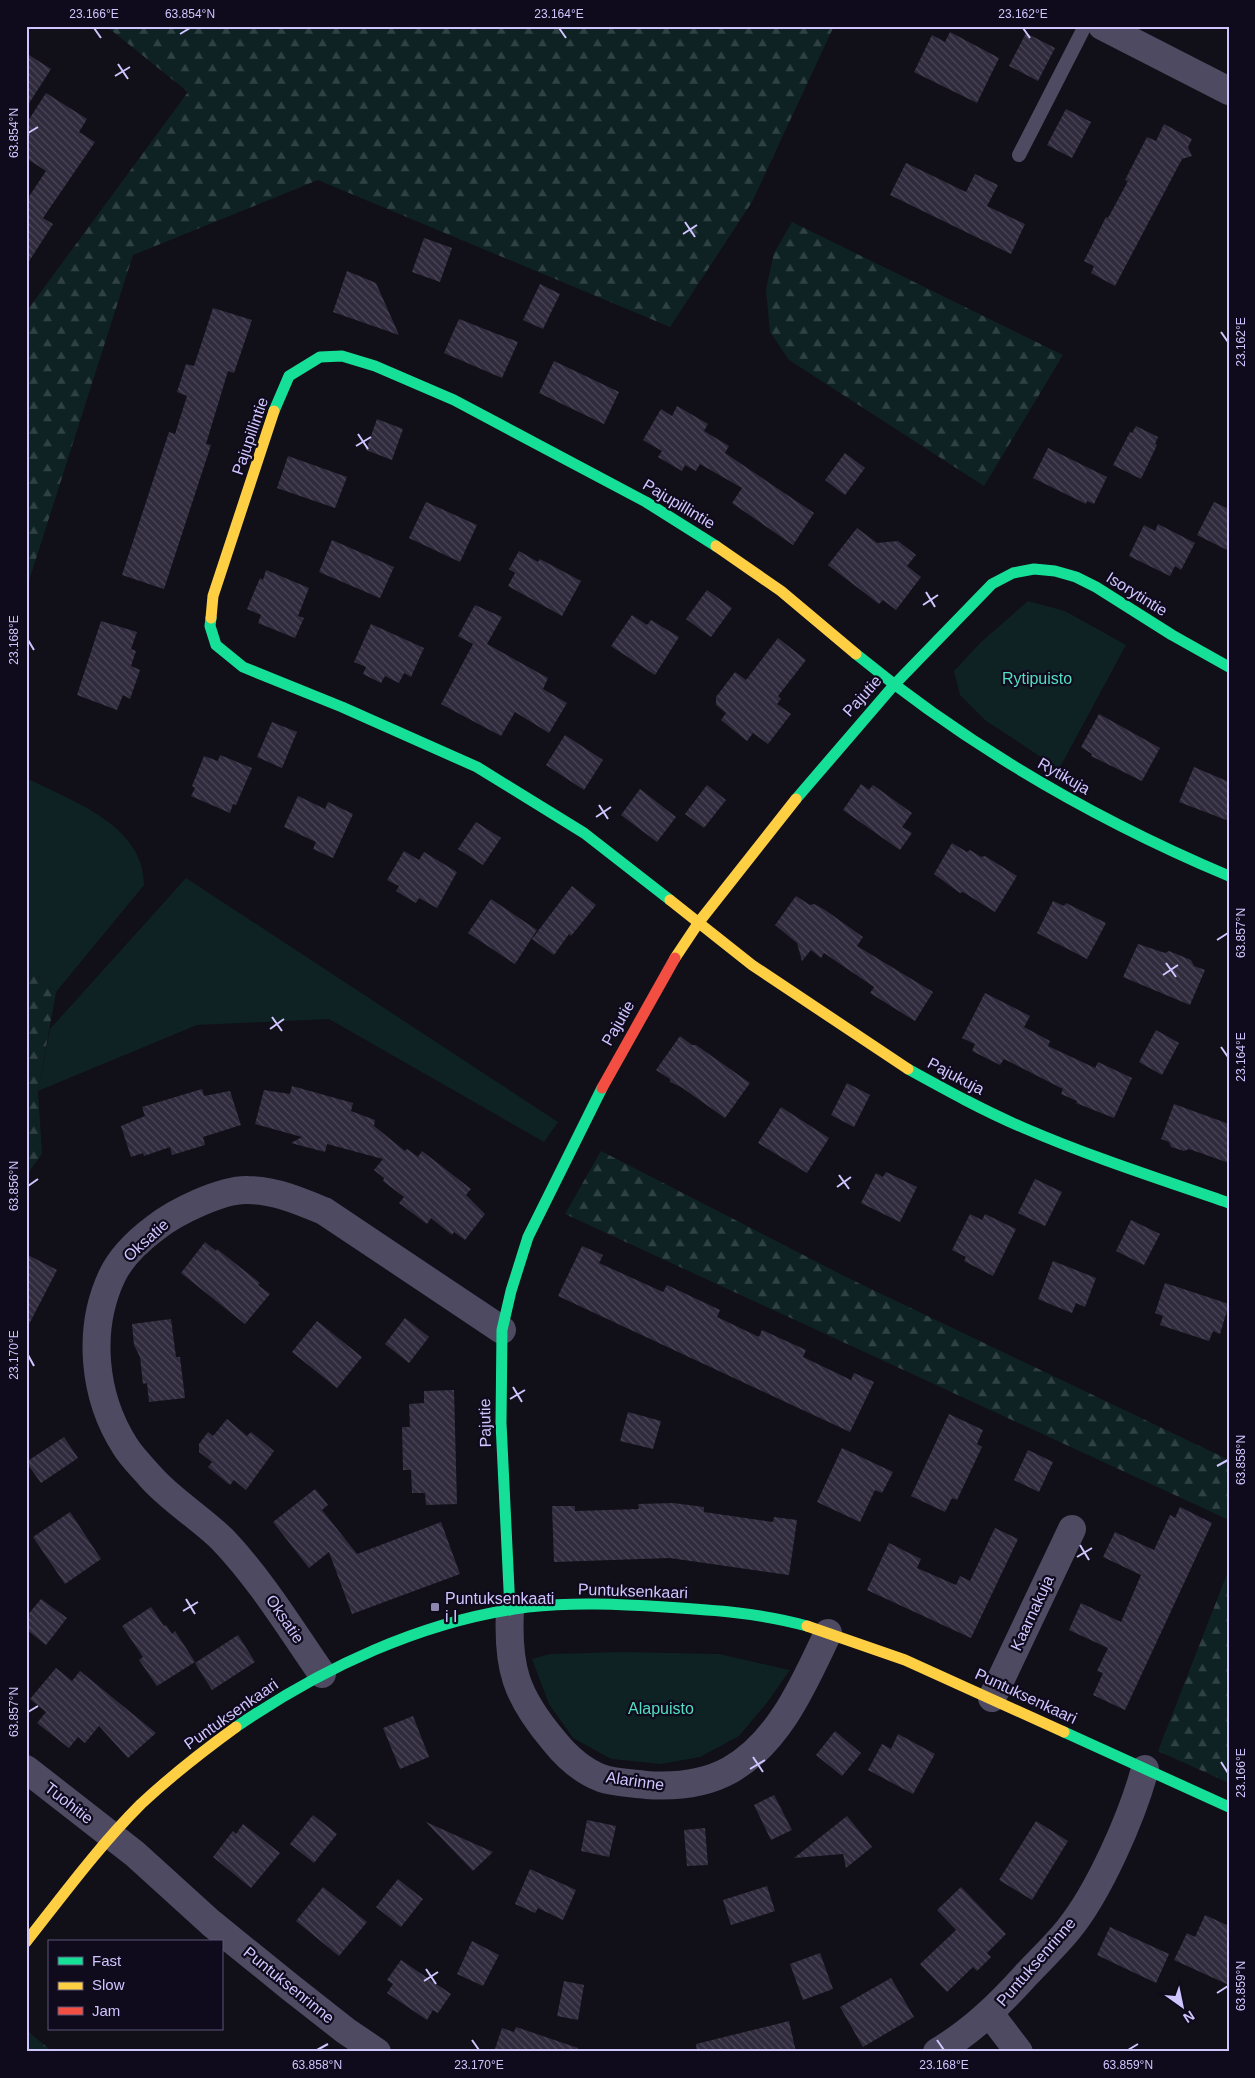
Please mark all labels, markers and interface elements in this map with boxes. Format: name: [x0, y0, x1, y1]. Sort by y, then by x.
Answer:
text: 23.166°E: [69, 7, 119, 21]
text: 63.854°N: [165, 7, 215, 21]
text: 23.164°E: [534, 7, 584, 21]
text: 23.162°E: [998, 7, 1048, 21]
text: 63.854°N: [7, 108, 21, 158]
text: 23.162°E: [1234, 317, 1248, 367]
street label: Pajupillintie: [229, 395, 271, 477]
street label: Pajupillintie: [640, 476, 718, 532]
street label: Isorytintie: [1103, 569, 1171, 619]
text: 23.168°E: [7, 615, 21, 665]
park label: Rytipuisto: [1002, 670, 1072, 687]
street label: Pajutie: [839, 672, 885, 720]
street label: Rytikuja: [1035, 754, 1093, 798]
text: 63.857°N: [1234, 908, 1248, 958]
street label: Pajutie: [598, 997, 638, 1048]
text: 23.164°E: [1234, 1032, 1248, 1082]
street label: Pajukuja: [925, 1054, 987, 1098]
text: 63.856°N: [7, 1161, 21, 1211]
street label: Oksatie: [120, 1215, 172, 1264]
text: 23.170°E: [7, 1330, 21, 1380]
street label: Pajutie: [476, 1398, 494, 1448]
text: 63.858°N: [1234, 1435, 1248, 1485]
street label: Kaarnakuja: [1007, 1573, 1057, 1653]
street label: Puntuksenkaari: [578, 1581, 688, 1601]
place label: Puntuksenkaati i I: [445, 1590, 554, 1625]
street label: Oksatie: [263, 1592, 307, 1646]
marker: Puntuksenkaati i I: [429, 1601, 441, 1613]
street label: Puntuksenkaari: [972, 1665, 1080, 1727]
street label: Puntuksenkaari: [181, 1675, 281, 1753]
text: 63.857°N: [7, 1687, 21, 1737]
park label: Alapuisto: [628, 1700, 694, 1717]
text: 23.166°E: [1234, 1748, 1248, 1798]
street label: Alarinne: [605, 1768, 665, 1794]
street label: Tuohitie: [42, 1779, 97, 1827]
street label: Puntuksenrinne: [993, 1914, 1079, 2010]
legend: [48, 1940, 222, 2030]
street label: Puntuksenrinne: [240, 1943, 338, 2027]
text: Fast: [92, 1952, 122, 1969]
text: 63.859°N: [1234, 1961, 1248, 2011]
text: Slow: [92, 1976, 125, 1993]
north arrow: [1158, 1980, 1208, 2030]
text: Jam: [92, 2002, 120, 2019]
text: N: [1180, 2007, 1198, 2026]
text: 63.858°N: [292, 2058, 342, 2072]
text: 23.170°E: [454, 2058, 504, 2072]
text: 23.168°E: [919, 2058, 969, 2072]
text: 63.859°N: [1103, 2058, 1153, 2072]

